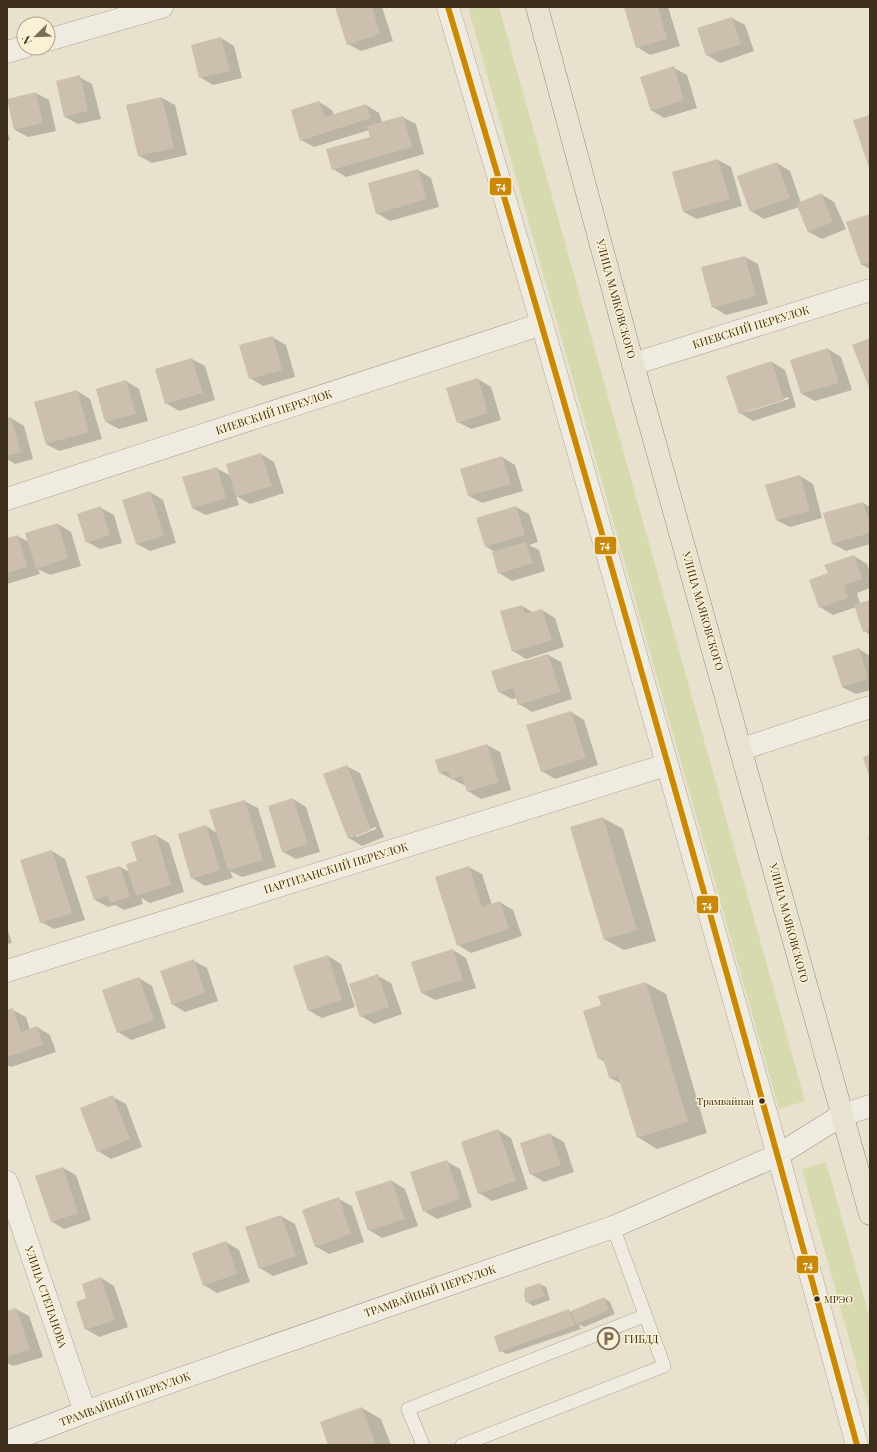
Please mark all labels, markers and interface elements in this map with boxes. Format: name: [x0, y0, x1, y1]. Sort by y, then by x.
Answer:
north arrow: [16, 16, 56, 56]
text: N: [18, 33, 35, 47]
line badge: 74: [489, 177, 512, 196]
text: 74: [496, 178, 506, 193]
street label: УЛИЦА МАЯКОВСКОГО: [593, 236, 640, 360]
street label: КИЕВСКИЙ ПЕРЕУЛОК: [690, 301, 812, 352]
street label: КИЕВСКИЙ ПЕРЕУЛОК: [214, 385, 335, 437]
line badge: 74: [594, 536, 617, 555]
text: 74: [600, 537, 610, 552]
street label: УЛИЦА МАЯКОВСКОГО: [679, 549, 728, 672]
street label: ПАРТИЗАНСКИЙ ПЕРЕУЛОК: [262, 838, 411, 897]
street label: УЛИЦА МАЯКОВСКОГО: [766, 860, 813, 984]
line badge: 74: [696, 895, 719, 914]
text: 74: [702, 897, 712, 912]
place label: Трамвайная: [697, 1094, 755, 1108]
marker: Трамвайная: [757, 1096, 767, 1106]
street label: УЛИЦА СТЕПАНОВА: [22, 1243, 71, 1350]
line badge: 74: [796, 1255, 819, 1274]
text: 74: [803, 1257, 813, 1272]
street label: ТРАМВАЙНЫЙ ПЕРЕУЛОК: [362, 1261, 498, 1320]
place label: МРЭО: [824, 1292, 853, 1306]
marker: МРЭО: [812, 1294, 822, 1304]
parking icon: ГИБДД: [596, 1326, 622, 1352]
place label: ГИБДД: [624, 1331, 659, 1346]
street label: ТРАМВАЙНЫЙ ПЕРЕУЛОК: [57, 1368, 193, 1429]

